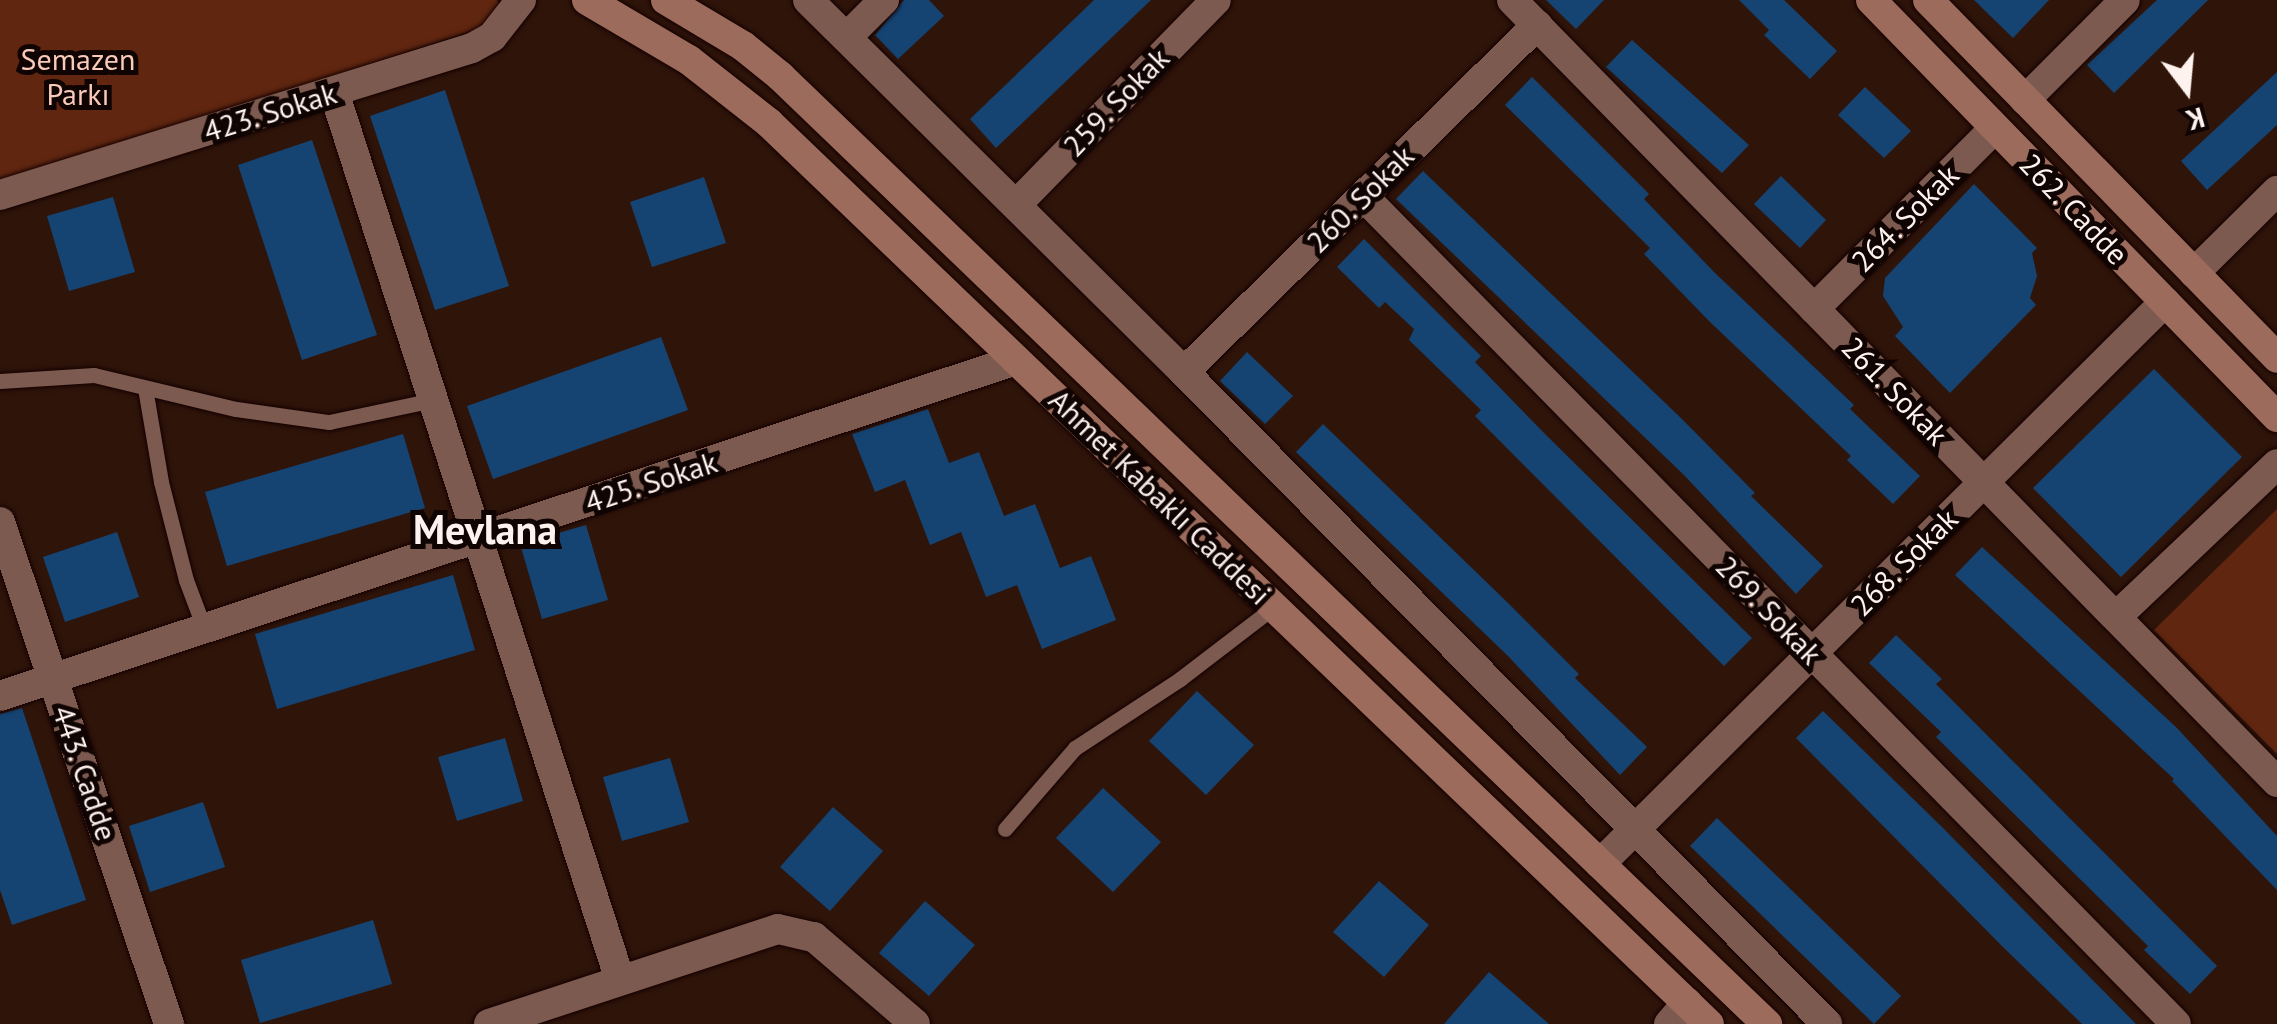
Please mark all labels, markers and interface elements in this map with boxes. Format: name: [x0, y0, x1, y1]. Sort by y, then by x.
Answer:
street label: 259. Sokak: [1055, 39, 1177, 165]
north arrow: [2137, 40, 2237, 140]
park label: Semazen Parkı: [21, 41, 135, 112]
street label: 423. Sokak: [198, 74, 342, 150]
text: K: [2182, 99, 2209, 139]
street label: 260. Sokak: [1298, 137, 1422, 261]
street label: 262. Cadde: [2012, 145, 2136, 273]
street label: 264. Sokak: [1843, 156, 1967, 280]
street label: 261. Sokak: [1834, 328, 1956, 454]
street label: Ahmet Kabaklı Caddesi: [1042, 382, 1278, 612]
street label: 425. Sokak: [579, 443, 723, 521]
street label: 268. Sokak: [1842, 500, 1966, 624]
district label: Mevlana: [413, 505, 557, 553]
street label: 269. Sokak: [1708, 547, 1830, 673]
street label: 443. Cadde: [45, 700, 125, 846]

